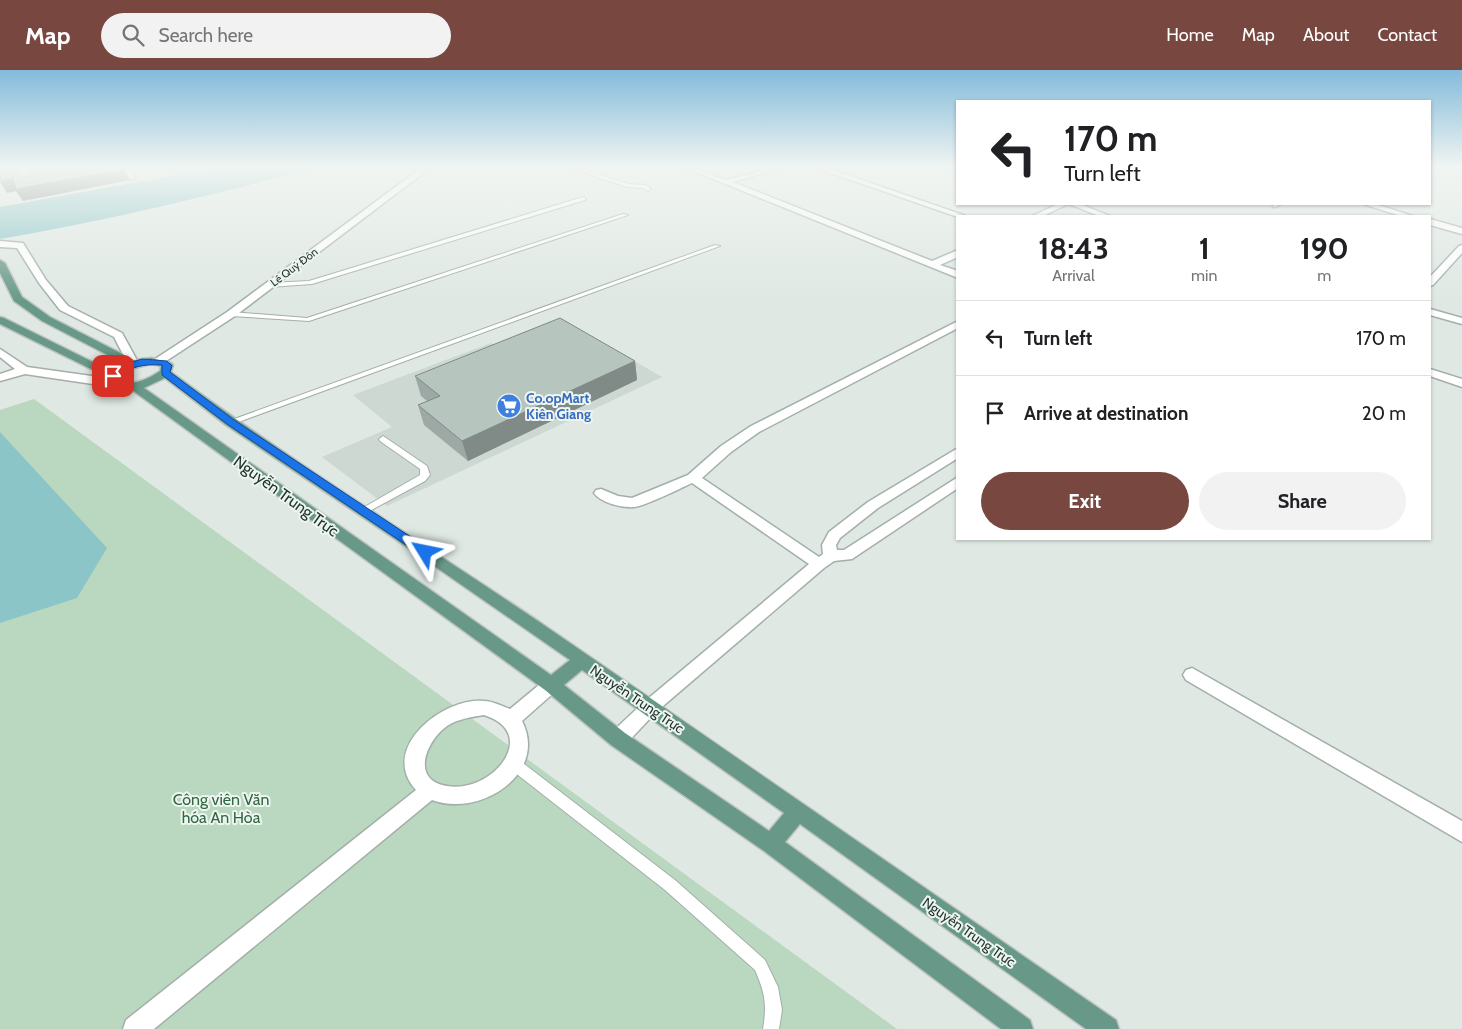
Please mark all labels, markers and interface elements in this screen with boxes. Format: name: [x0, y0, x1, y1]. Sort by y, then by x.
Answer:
search box: [101, 13, 451, 58]
text: Map: [25, 21, 71, 50]
icon: search: [119, 21, 147, 49]
text: Search here: [159, 24, 253, 47]
text: Home: [1166, 24, 1214, 46]
text: Map: [1242, 24, 1275, 46]
text: About: [1303, 24, 1349, 46]
text: Contact: [1377, 24, 1437, 46]
text: 170 m: [1064, 117, 1157, 160]
icon: left: [981, 120, 1046, 185]
text: Turn left: [1064, 160, 1141, 187]
text: 18:43: [1038, 230, 1109, 267]
text: 1: [1199, 230, 1210, 267]
text: 190: [1300, 230, 1349, 267]
street label: Lê Quý Đôn: [267, 245, 321, 289]
text: Arrival: [1052, 266, 1095, 285]
text: min: [1191, 266, 1217, 285]
text: m: [1317, 266, 1331, 285]
icon: left: [981, 324, 1009, 352]
text: Turn left: [1024, 327, 1092, 350]
text: 170 m: [1356, 327, 1406, 350]
pin: [92, 355, 134, 397]
icon: arrive: [99, 362, 127, 390]
place label: Co.opMart Kiên Giang: [526, 389, 591, 423]
supermarket icon: Co.opMart Kiên Giang: [496, 393, 522, 419]
icon: arrive: [981, 399, 1009, 427]
text: Arrive at destination: [1024, 402, 1188, 425]
text: 20 m: [1362, 402, 1406, 425]
street label: Nguyễn Trung Trực: [230, 452, 342, 540]
button: Exit: [981, 472, 1189, 530]
button: Share: [1199, 472, 1406, 530]
position arrow: [398, 525, 450, 577]
street label: Nguyễn Trung Trực: [587, 661, 687, 737]
park label: Công viên Văn hóa An Hòa: [173, 790, 269, 827]
street label: Nguyễn Trung Trực: [919, 893, 1019, 971]

